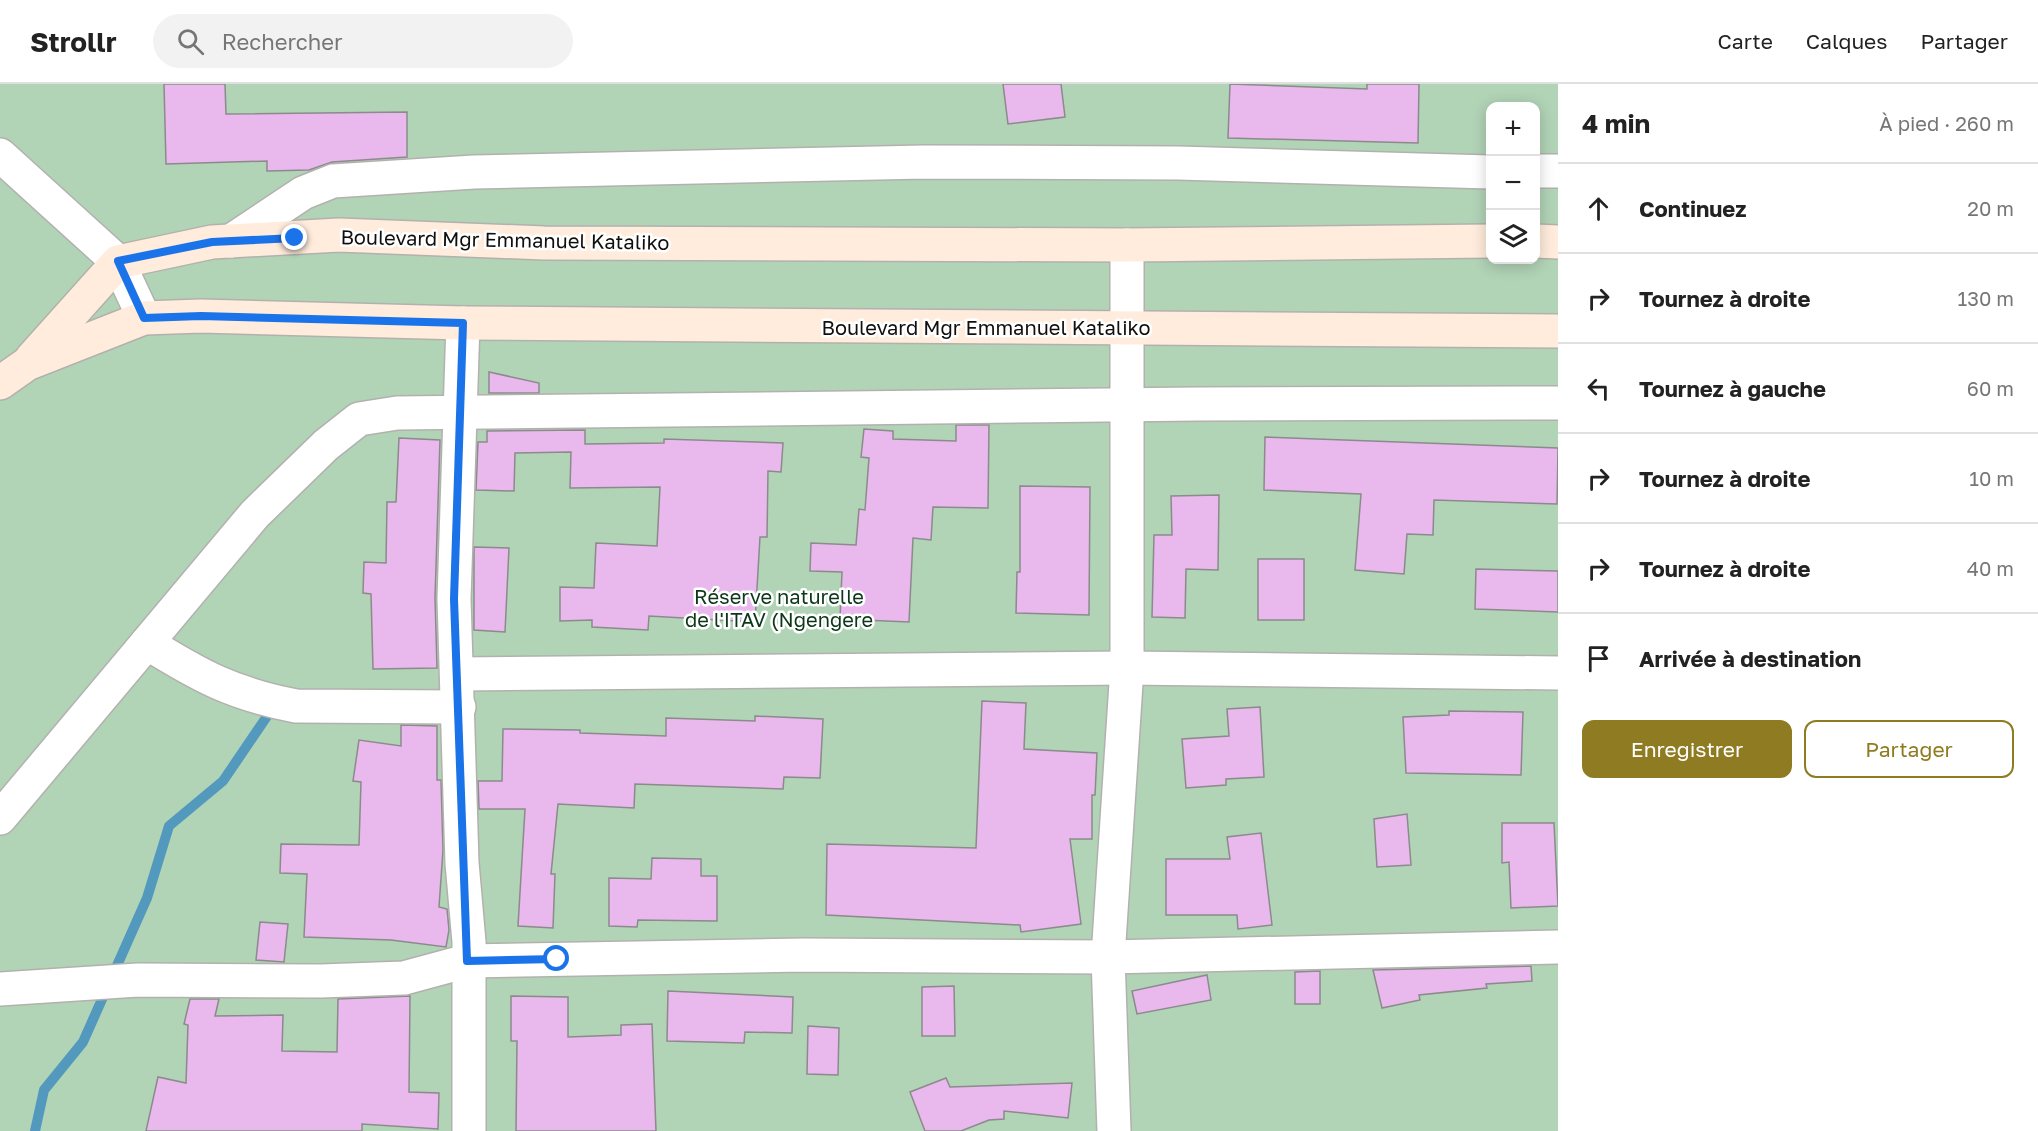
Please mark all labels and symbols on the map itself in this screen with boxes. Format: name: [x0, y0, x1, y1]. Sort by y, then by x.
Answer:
route end: [281, 224, 307, 250]
street label: Boulevard Mgr Emmanuel Kataliko: [340, 224, 670, 254]
street label: Boulevard Mgr Emmanuel Kataliko: [822, 315, 1150, 339]
park label: Réserve naturelle de l'ITAV (Ngengere: [685, 584, 873, 631]
route start: [543, 945, 569, 971]

